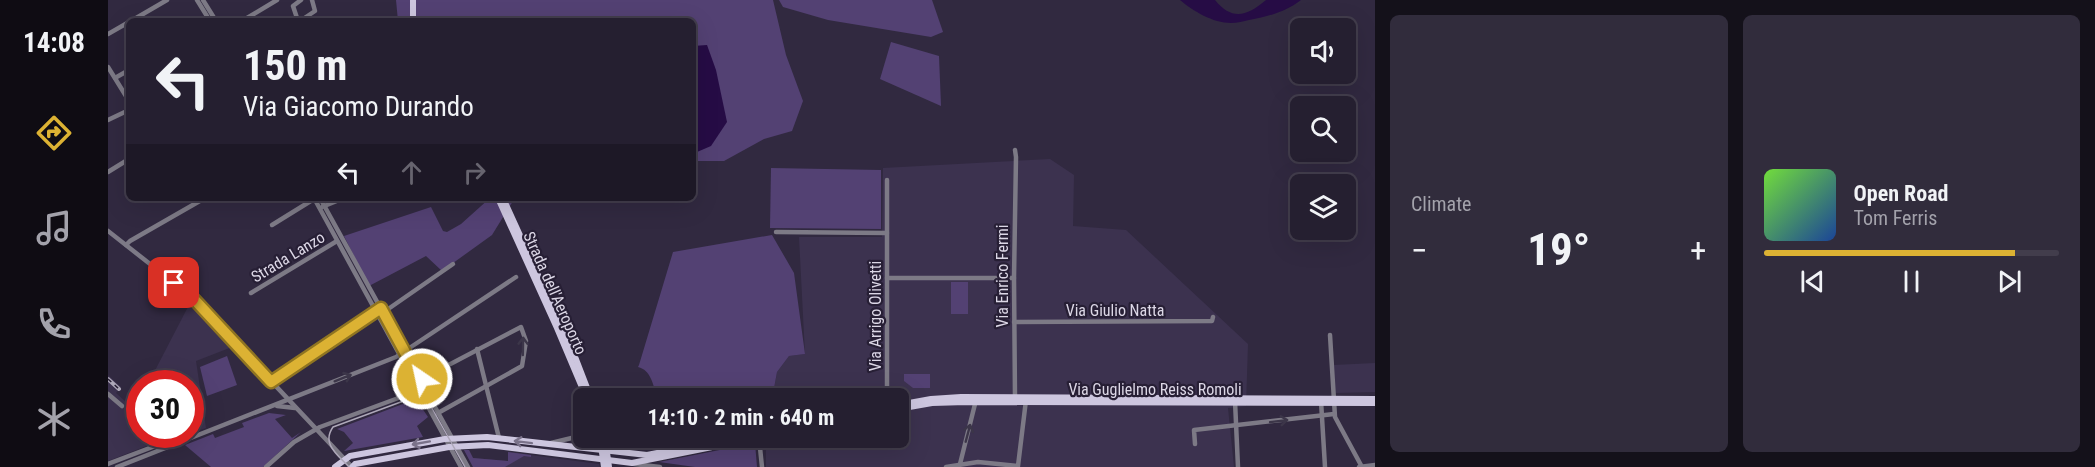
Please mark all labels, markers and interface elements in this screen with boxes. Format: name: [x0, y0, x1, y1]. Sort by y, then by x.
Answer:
map controls: [1290, 18, 1356, 240]
button: sound: [1290, 18, 1356, 84]
text: 14:08: [23, 27, 85, 59]
text: 150 m: [243, 41, 348, 90]
icon: left: [144, 42, 222, 120]
text: Via Giacomo Durando: [243, 91, 474, 123]
button: search: [1290, 96, 1356, 162]
icon: directions: [33, 112, 75, 154]
icon: left: [332, 156, 365, 189]
icon: ahead: [395, 156, 428, 189]
icon: right: [458, 156, 491, 189]
button: layers: [1290, 174, 1356, 240]
text: Open Road: [1854, 181, 1948, 206]
text: Climate: [1411, 192, 1471, 216]
text: Tom Ferris: [1854, 206, 1937, 230]
icon: music: [33, 207, 75, 249]
text: 19°: [1527, 223, 1590, 276]
street label: Via Enrico Fermi: [993, 225, 1012, 327]
street label: Strada Lanzo: [248, 228, 328, 286]
street label: Strada dell'Aeroporto: [519, 229, 591, 357]
text: −: [1411, 231, 1428, 270]
text: +: [1690, 231, 1706, 270]
pin: [148, 257, 199, 308]
street label: Via Arrigo Olivetti: [866, 261, 885, 371]
icon: previous: [1796, 265, 1829, 298]
icon: pause: [1895, 265, 1928, 298]
icon: next: [1993, 265, 2026, 298]
icon: arrive: [157, 266, 190, 299]
street label: Via Giulio Natta: [1066, 301, 1164, 320]
icon: phone: [33, 303, 75, 345]
one-way arrow: [518, 337, 529, 356]
position arrow: [390, 347, 454, 411]
speed limit sign: 30: [126, 370, 204, 448]
one-way arrow: [333, 372, 351, 383]
street label: Via Guglielmo Reiss Romoli: [1068, 380, 1242, 399]
icon: climate: [33, 398, 75, 440]
text: 14:10 · 2 min · 640 m: [648, 405, 834, 430]
one-way arrow: [1268, 415, 1288, 426]
one-way arrow: [963, 424, 975, 443]
one-way arrow: [513, 436, 533, 447]
one-way arrow: [411, 438, 431, 449]

